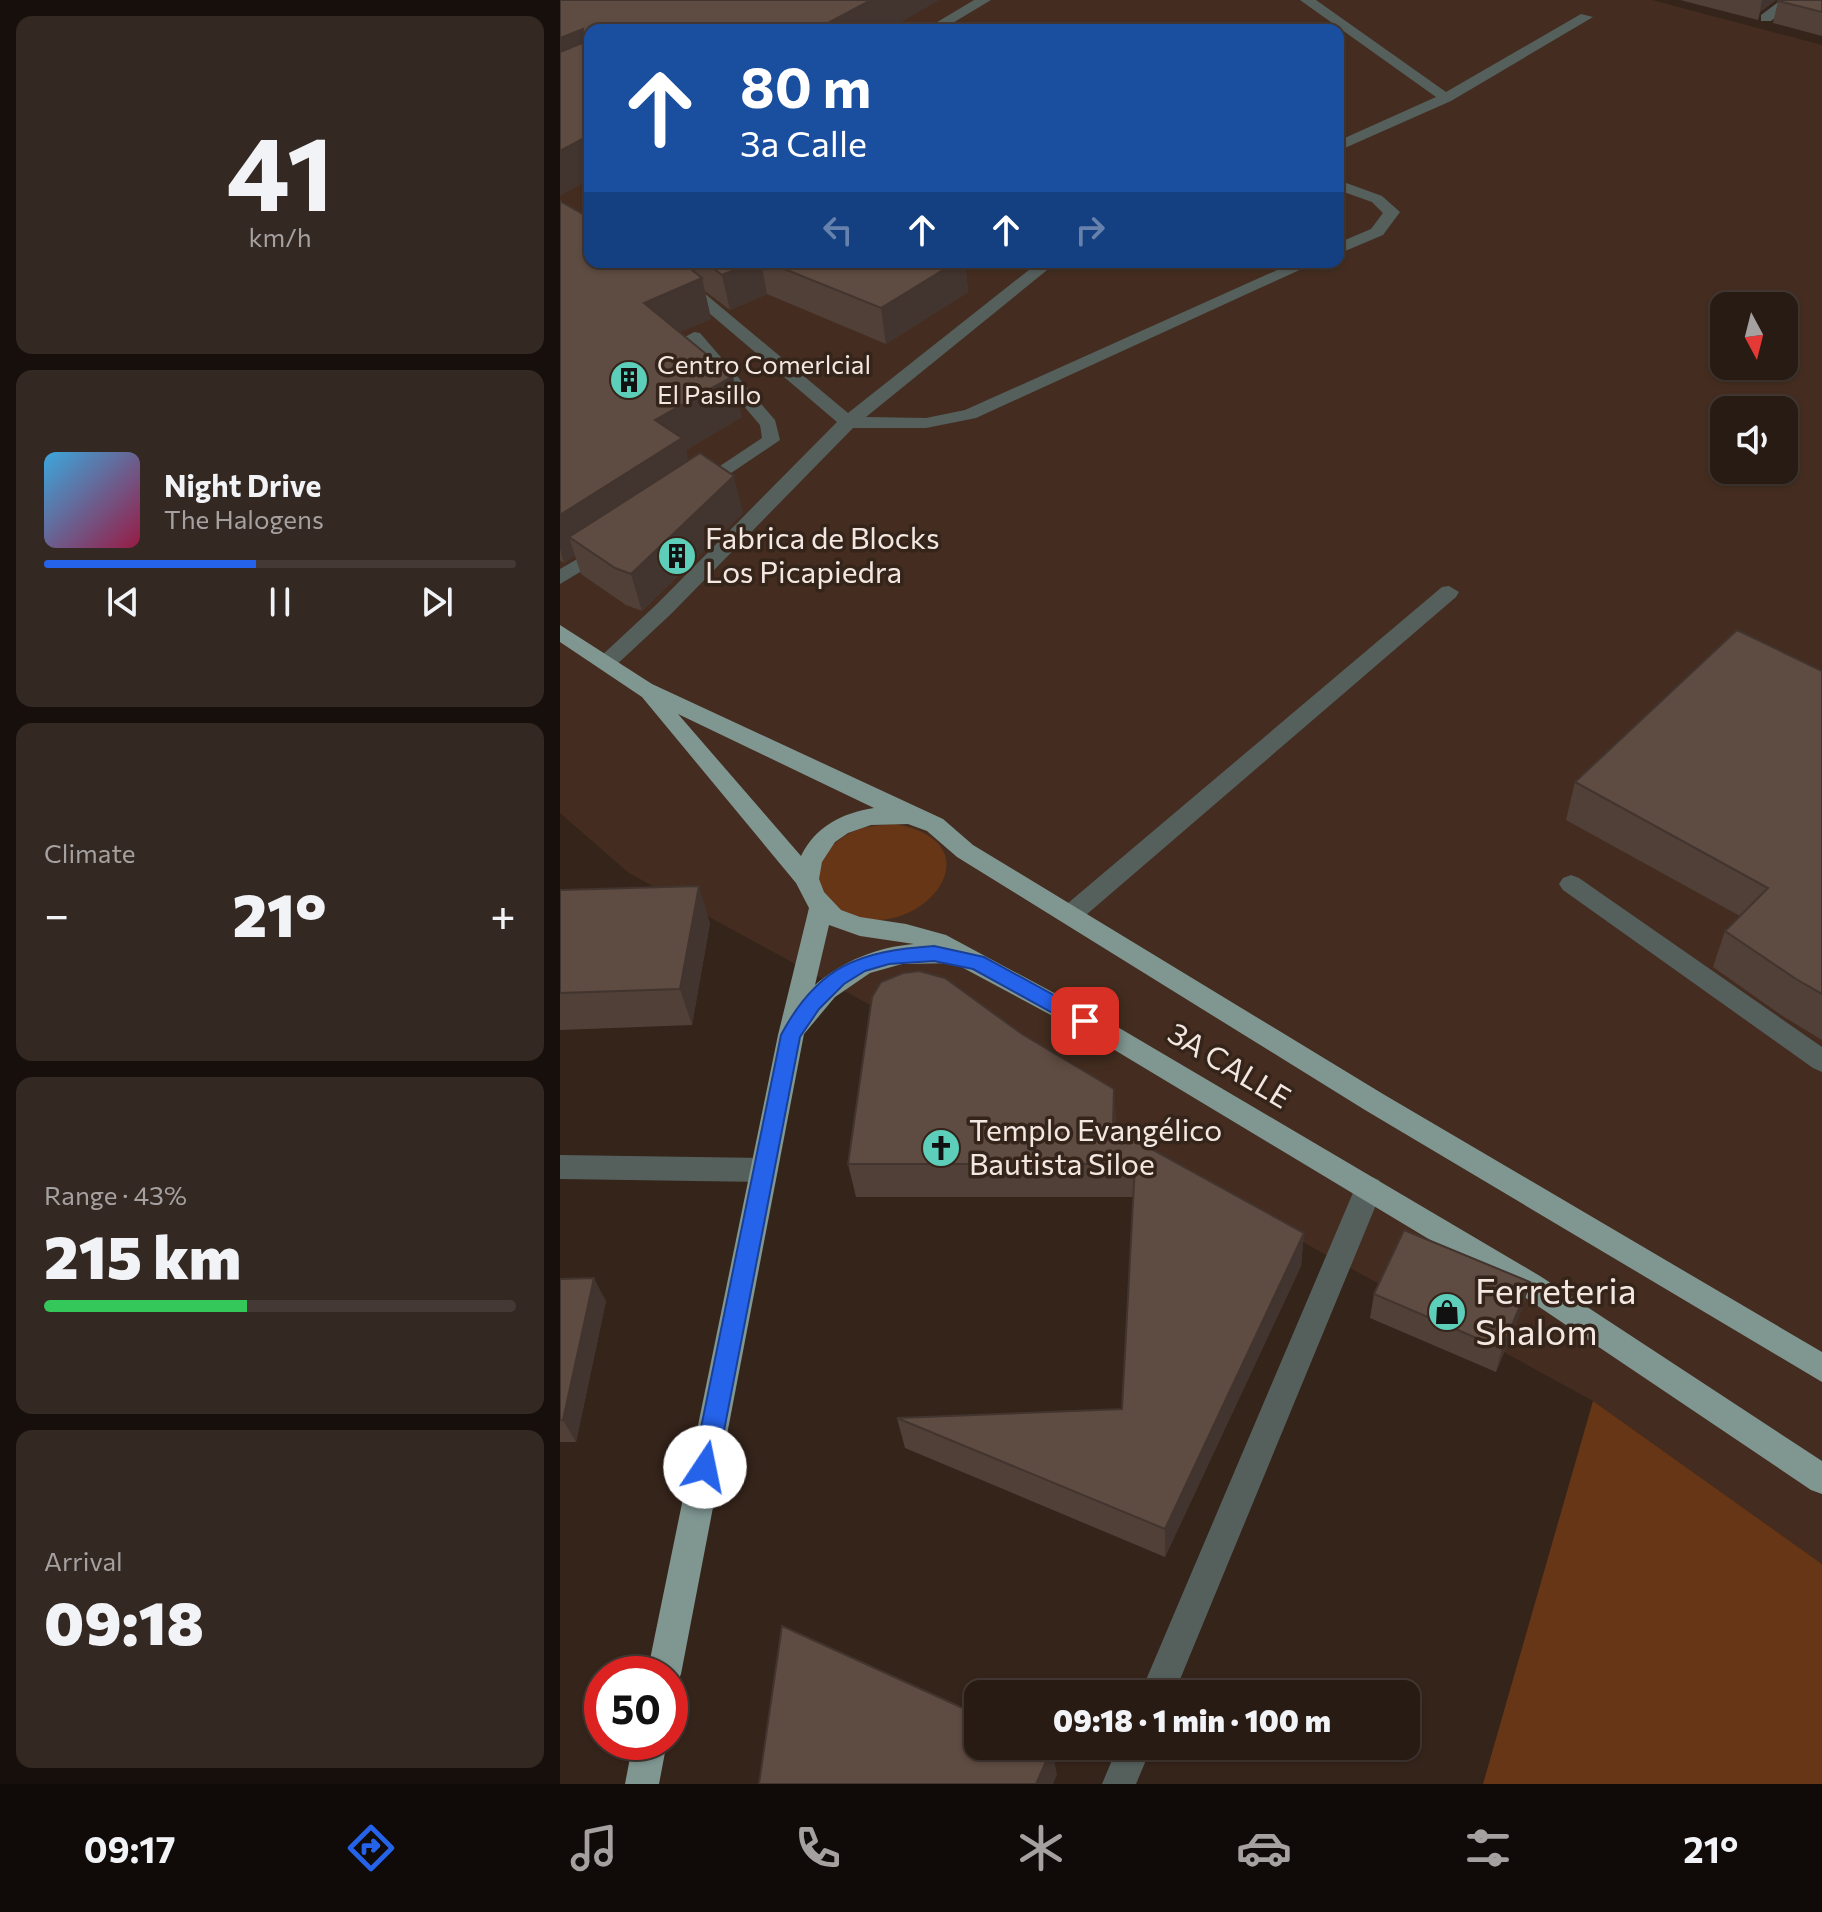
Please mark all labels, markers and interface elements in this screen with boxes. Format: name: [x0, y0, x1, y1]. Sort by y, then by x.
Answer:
text: 80 m: [740, 51, 871, 120]
icon: ahead: [608, 56, 712, 160]
text: 41: [226, 105, 334, 232]
text: 3a Calle: [740, 120, 867, 164]
icon: left: [816, 208, 860, 252]
icon: ahead: [900, 208, 944, 252]
icon: ahead: [984, 208, 1028, 252]
icon: right: [1068, 208, 1112, 252]
text: km/h: [248, 221, 312, 252]
north arrow: [1710, 292, 1798, 380]
map controls: [1710, 292, 1798, 484]
place label: Centro Comerlcial El Pasillo: [657, 348, 871, 409]
building icon: Centro Comerlcial El Pasillo: [608, 359, 650, 401]
button: sound: [1710, 396, 1798, 484]
text: Night Drive: [164, 466, 321, 503]
text: The Halogens: [164, 503, 324, 534]
place label: Fabrica de Blocks Los Picapiedra: [705, 518, 940, 589]
building icon: Fabrica de Blocks Los Picapiedra: [656, 535, 698, 577]
icon: previous: [101, 580, 145, 624]
icon: pause: [258, 580, 302, 624]
icon: next: [415, 580, 459, 624]
text: Climate: [44, 837, 136, 868]
text: 21°: [232, 876, 327, 949]
text: −: [44, 886, 69, 940]
text: +: [490, 886, 516, 940]
pin: [1051, 987, 1119, 1055]
icon: arrive: [1063, 999, 1107, 1043]
street label: 3A CALLE: [1162, 1013, 1298, 1115]
place label: Templo Evangélico Bautista Siloe: [969, 1110, 1222, 1181]
church icon: Templo Evangélico Bautista Siloe: [920, 1127, 962, 1169]
text: Range · 43%: [44, 1179, 187, 1210]
text: 215 km: [44, 1218, 241, 1291]
place label: Ferreteria Shalom: [1475, 1267, 1637, 1352]
shop icon: Ferreteria Shalom: [1426, 1291, 1468, 1333]
position arrow: [663, 1425, 747, 1509]
text: Arrival: [44, 1545, 123, 1576]
text: 09:18: [44, 1584, 204, 1657]
speed limit sign: 50: [584, 1656, 688, 1760]
text: 09:18 · 1 min · 100 m: [1053, 1701, 1331, 1738]
icon: directions: [343, 1820, 399, 1876]
icon: music: [566, 1820, 622, 1876]
icon: phone: [790, 1820, 846, 1876]
icon: climate: [1013, 1820, 1069, 1876]
icon: car: [1236, 1820, 1292, 1876]
icon: filters: [1460, 1820, 1516, 1876]
text: 09:17: [84, 1826, 175, 1870]
text: 21°: [1683, 1826, 1738, 1870]

